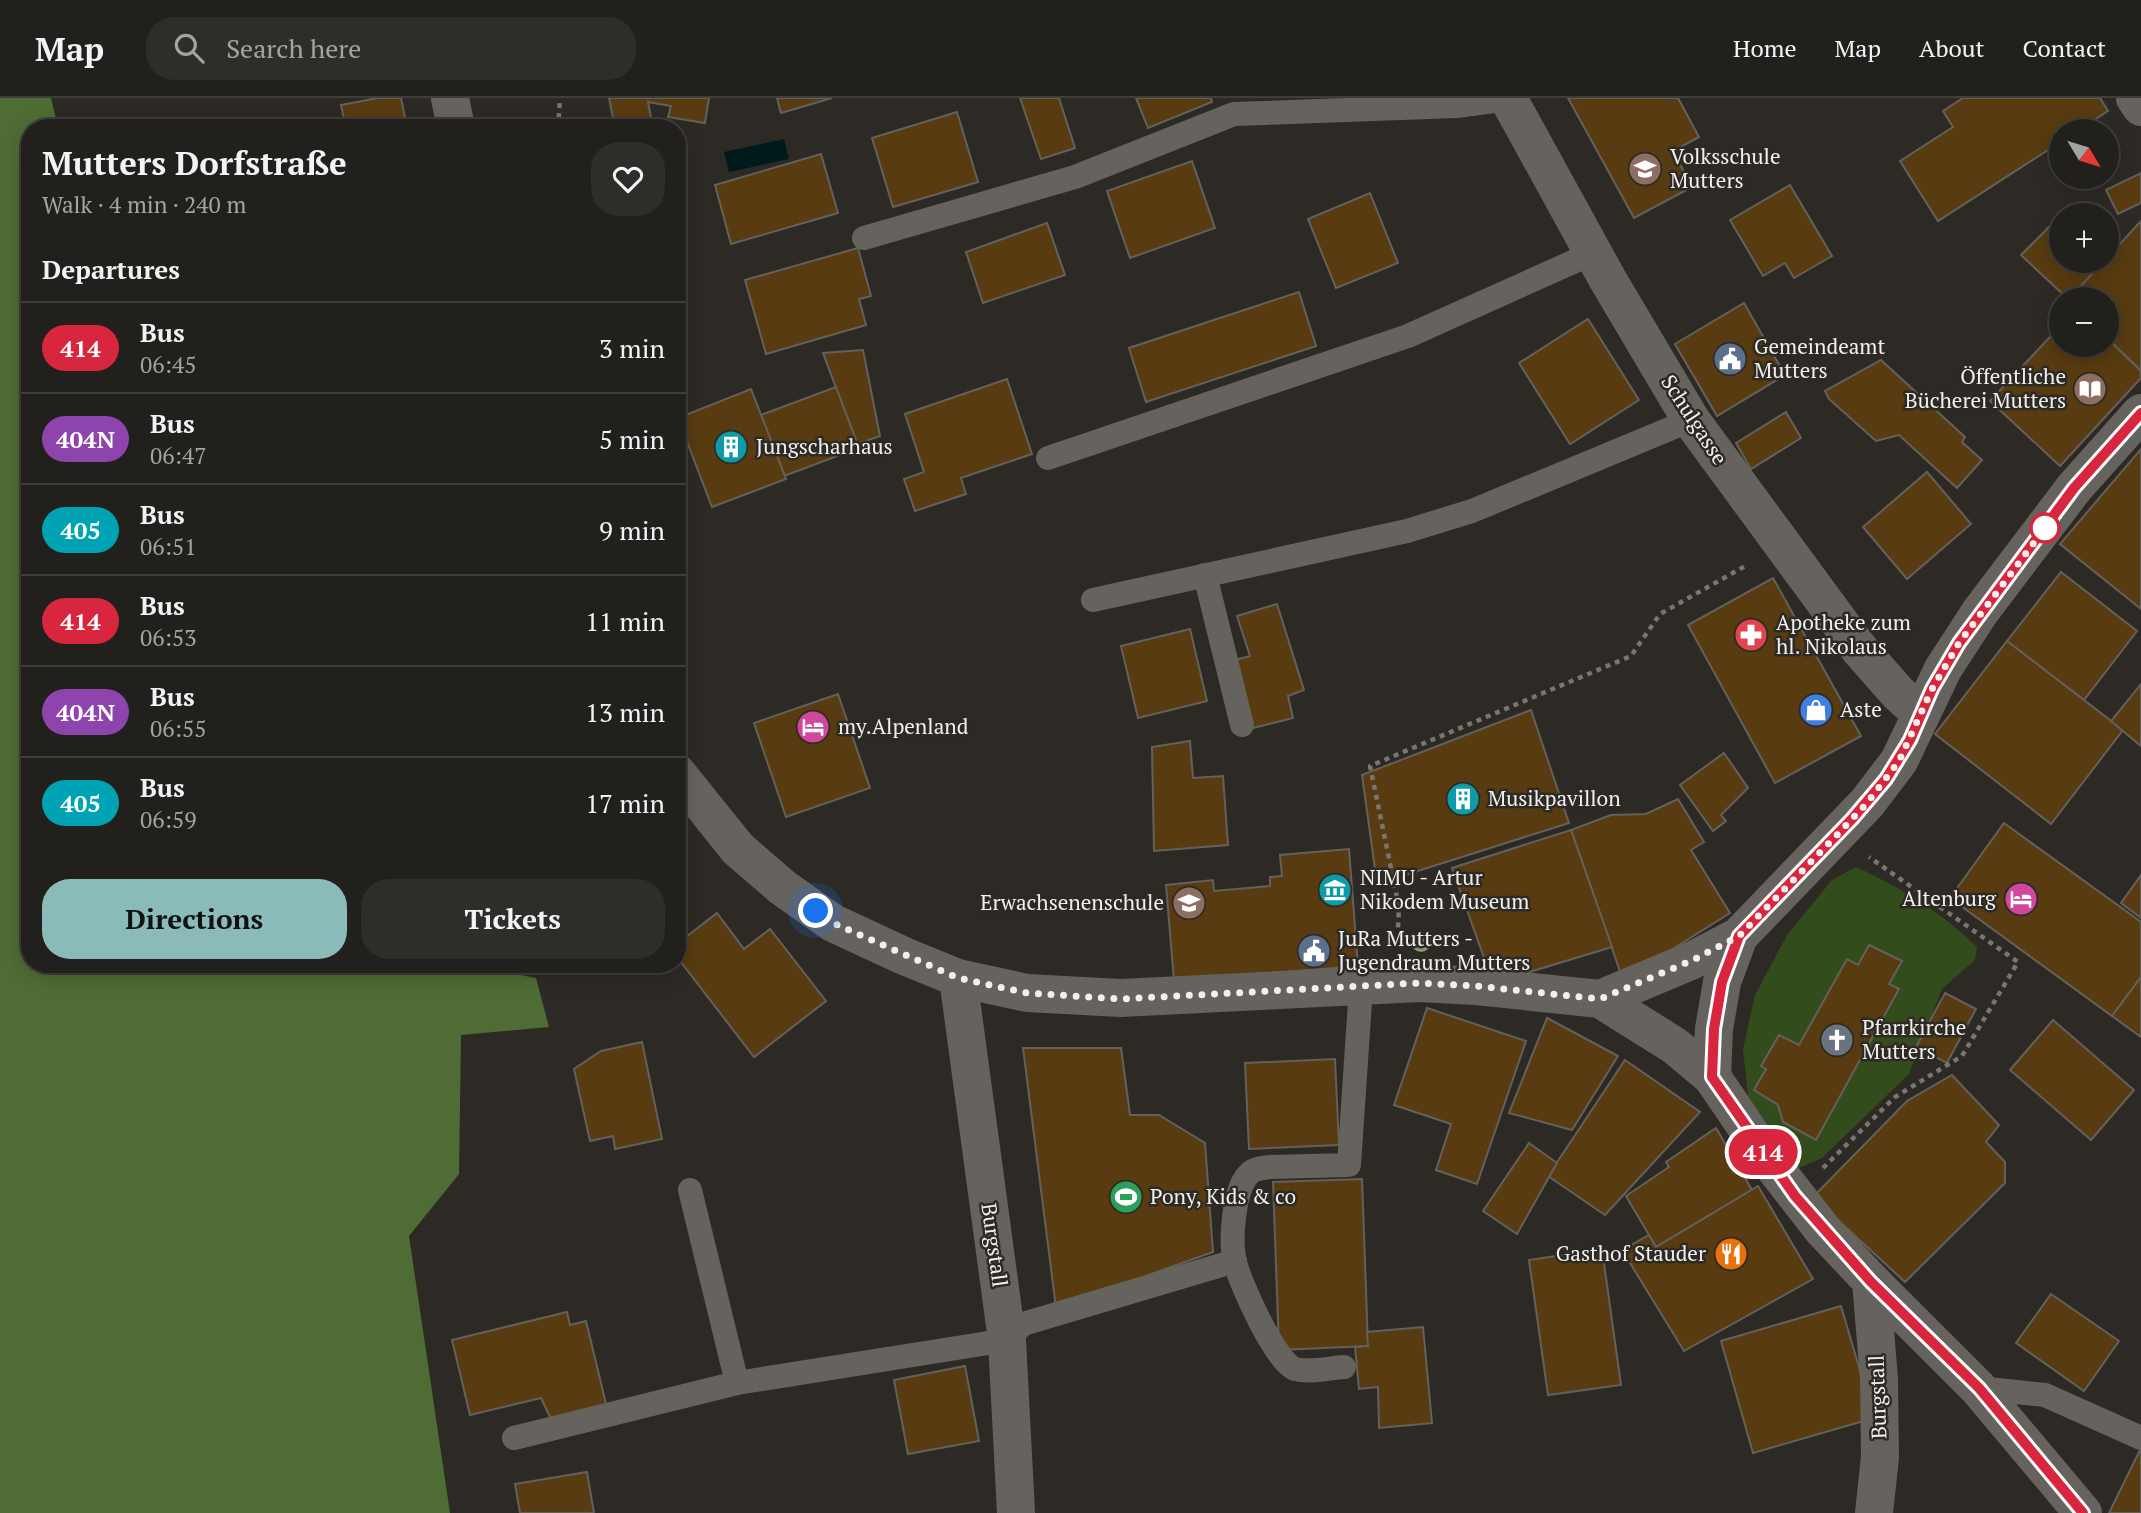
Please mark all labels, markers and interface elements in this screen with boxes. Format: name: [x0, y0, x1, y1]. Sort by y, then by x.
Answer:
search box: [146, 17, 636, 80]
text: Map: [35, 27, 104, 70]
icon: search: [170, 29, 208, 67]
text: Search here: [226, 31, 361, 65]
text: Home: [1733, 32, 1797, 64]
text: Map: [1835, 32, 1881, 64]
text: About: [1919, 32, 1985, 64]
text: Contact: [2023, 32, 2106, 64]
north arrow: [2049, 119, 2119, 189]
map controls: [2049, 119, 2119, 357]
text: Mutters Dorfstraße: [42, 141, 347, 184]
button: heart: [591, 142, 665, 216]
place label: Volksschule Mutters: [1670, 142, 1780, 194]
school or university icon: Volksschule Mutters: [1626, 150, 1664, 188]
text: Walk · 4 min · 240 m: [42, 189, 246, 220]
button: +: [2049, 203, 2119, 273]
text: Departures: [42, 252, 180, 286]
button: −: [2049, 287, 2119, 357]
text: Bus: [140, 315, 185, 349]
text: 3 min: [599, 331, 665, 365]
text: 414: [60, 332, 101, 364]
place label: Gemeindeamt Mutters: [1754, 332, 1885, 384]
public building icon: Gemeindeamt Mutters: [1711, 340, 1749, 378]
text: 06:45: [140, 349, 197, 380]
place label: Öffentliche Bücherei Mutters: [1905, 362, 2066, 414]
street label: Schulgasse: [1655, 369, 1734, 470]
library icon: Öffentliche Bücherei Mutters: [2071, 370, 2109, 408]
text: Bus: [150, 406, 195, 440]
text: 5 min: [599, 422, 665, 456]
text: 404N: [56, 423, 115, 455]
building icon: Jungscharhaus: [712, 428, 750, 466]
place label: Jungscharhaus: [756, 432, 893, 460]
text: 06:47: [150, 440, 206, 471]
text: Bus: [140, 497, 185, 531]
text: 9 min: [599, 513, 665, 547]
unlabelled marker: [2030, 513, 2060, 543]
text: 405: [60, 514, 101, 546]
text: 06:51: [140, 531, 197, 562]
text: Bus: [140, 588, 185, 622]
text: 11 min: [585, 604, 665, 638]
text: 414: [60, 605, 101, 637]
place label: Apotheke zum hl. Nikolaus: [1776, 608, 1911, 660]
pharmacy icon: Apotheke zum hl. Nikolaus: [1732, 616, 1770, 654]
text: 06:53: [140, 622, 197, 653]
text: Bus: [150, 679, 195, 713]
shop icon: Aste: [1797, 691, 1835, 729]
text: 13 min: [585, 695, 665, 729]
place label: Aste: [1840, 695, 1882, 723]
text: 404N: [56, 696, 115, 728]
hotel icon: my.Alpenland: [794, 708, 832, 746]
place label: my.Alpenland: [838, 712, 969, 740]
text: 06:55: [150, 713, 206, 744]
text: Bus: [140, 770, 185, 804]
building icon: Musikpavillon: [1444, 780, 1482, 818]
place label: Musikpavillon: [1488, 784, 1621, 812]
text: 17 min: [585, 786, 665, 820]
text: 405: [60, 787, 101, 819]
text: 06:59: [140, 804, 197, 835]
place label: NIMU - Artur Nikodem Museum: [1360, 863, 1529, 915]
museum icon: NIMU - Artur Nikodem Museum: [1316, 871, 1354, 909]
button: Directions: [42, 879, 347, 959]
button: Tickets: [361, 879, 665, 959]
hotel icon: Altenburg: [2002, 880, 2040, 918]
school or university icon: Erwachsenenschule: [1170, 884, 1208, 922]
place label: Altenburg: [1902, 884, 1997, 912]
place label: Erwachsenenschule: [980, 888, 1164, 916]
your location: [798, 893, 833, 928]
place label: JuRa Mutters - Jugendraum Mutters: [1338, 924, 1530, 976]
public building icon: JuRa Mutters - Jugendraum Mutters: [1295, 932, 1333, 970]
place label: Pfarrkirche Mutters: [1862, 1013, 1966, 1065]
church icon: Pfarrkirche Mutters: [1818, 1021, 1856, 1059]
line badge: 414: [1723, 1129, 1803, 1175]
text: 414: [1743, 1136, 1783, 1168]
sports icon: Pony, Kids & co: [1107, 1178, 1145, 1216]
place label: Pony, Kids & co: [1150, 1182, 1296, 1210]
street label: Burgstall: [975, 1201, 1015, 1289]
restaurant icon: Gasthof Stauder: [1712, 1235, 1750, 1273]
place label: Gasthof Stauder: [1556, 1239, 1706, 1267]
street label: Burgstall: [1862, 1354, 1892, 1440]

